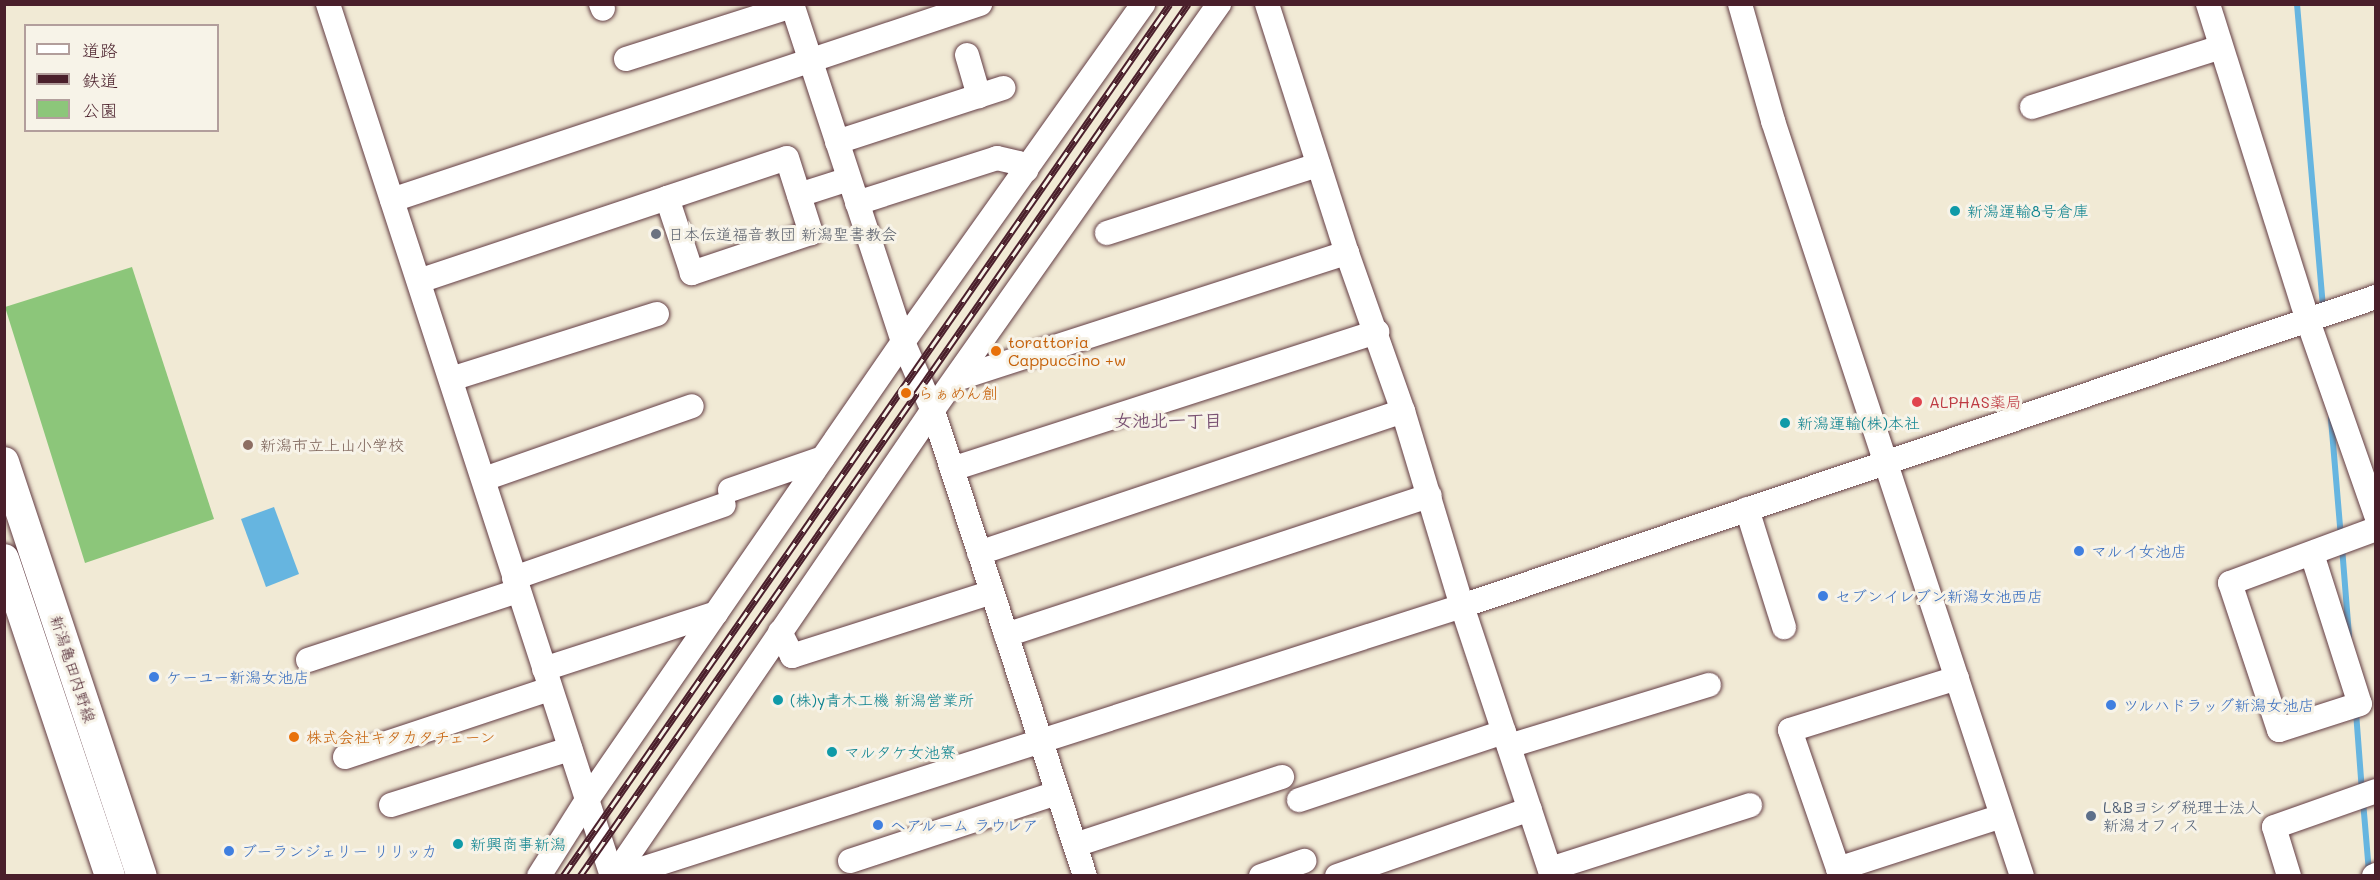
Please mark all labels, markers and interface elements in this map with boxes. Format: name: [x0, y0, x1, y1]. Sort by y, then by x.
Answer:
legend: [24, 24, 219, 132]
text: 道路: [82, 38, 118, 62]
text: 鉄道: [82, 68, 118, 92]
text: 公園: [82, 98, 118, 122]
place label: 新潟運輸8号倉庫: [1967, 201, 2089, 221]
marker: 新潟運輸8号倉庫: [1948, 204, 1962, 218]
place label: 日本伝道福音教団 新潟聖書教会: [668, 224, 897, 244]
marker: 日本伝道福音教団 新潟聖書教会: [649, 227, 663, 241]
place label: torattoria Cappuccino +w: [1008, 332, 1126, 370]
marker: torattoria Cappuccino +w: [989, 344, 1003, 358]
place label: らぁめん創: [918, 383, 998, 403]
marker: らぁめん創: [899, 386, 913, 400]
place label: ALPHAS薬局: [1929, 392, 2022, 412]
marker: ALPHAS薬局: [1910, 395, 1924, 409]
district label: 女池北一丁目: [1114, 409, 1222, 431]
place label: 新潟運輸(株)本社: [1797, 413, 1920, 433]
marker: 新潟運輸(株)本社: [1778, 416, 1792, 430]
place label: 新潟市立上山小学校: [260, 435, 404, 455]
marker: 新潟市立上山小学校: [241, 438, 255, 452]
place label: マルイ女池店: [2091, 541, 2187, 561]
marker: マルイ女池店: [2072, 544, 2086, 558]
place label: セブンイレブン新潟女池西店: [1835, 586, 2043, 606]
marker: セブンイレブン新潟女池西店: [1816, 589, 1830, 603]
street label: 新潟亀田内野線: [47, 613, 99, 725]
place label: ケーユー新潟女池店: [166, 667, 309, 687]
marker: ケーユー新潟女池店: [147, 670, 161, 684]
place label: (株)y青木工機 新潟営業所: [790, 690, 974, 710]
marker: (株)y青木工機 新潟営業所: [771, 693, 785, 707]
place label: ツルハドラッグ新潟女池店: [2123, 695, 2315, 715]
marker: ツルハドラッグ新潟女池店: [2104, 698, 2118, 712]
place label: 株式会社キタカタチェーン: [306, 727, 498, 747]
marker: 株式会社キタカタチェーン: [287, 730, 301, 744]
place label: マルタケ女池寮: [844, 742, 956, 762]
marker: マルタケ女池寮: [825, 745, 839, 759]
place label: L&Bヨシダ税理士法人 新潟オフィス: [2103, 797, 2261, 835]
marker: L&Bヨシダ税理士法人 新潟オフィス: [2084, 809, 2098, 823]
place label: ヘアルーム ラウレア: [890, 815, 1040, 835]
marker: ヘアルーム ラウレア: [871, 818, 885, 832]
place label: 新興商事新潟: [470, 834, 566, 854]
marker: 新興商事新潟: [451, 837, 465, 851]
place label: ブーランジェリー リリッカ: [241, 841, 437, 861]
marker: ブーランジェリー リリッカ: [222, 844, 236, 858]

